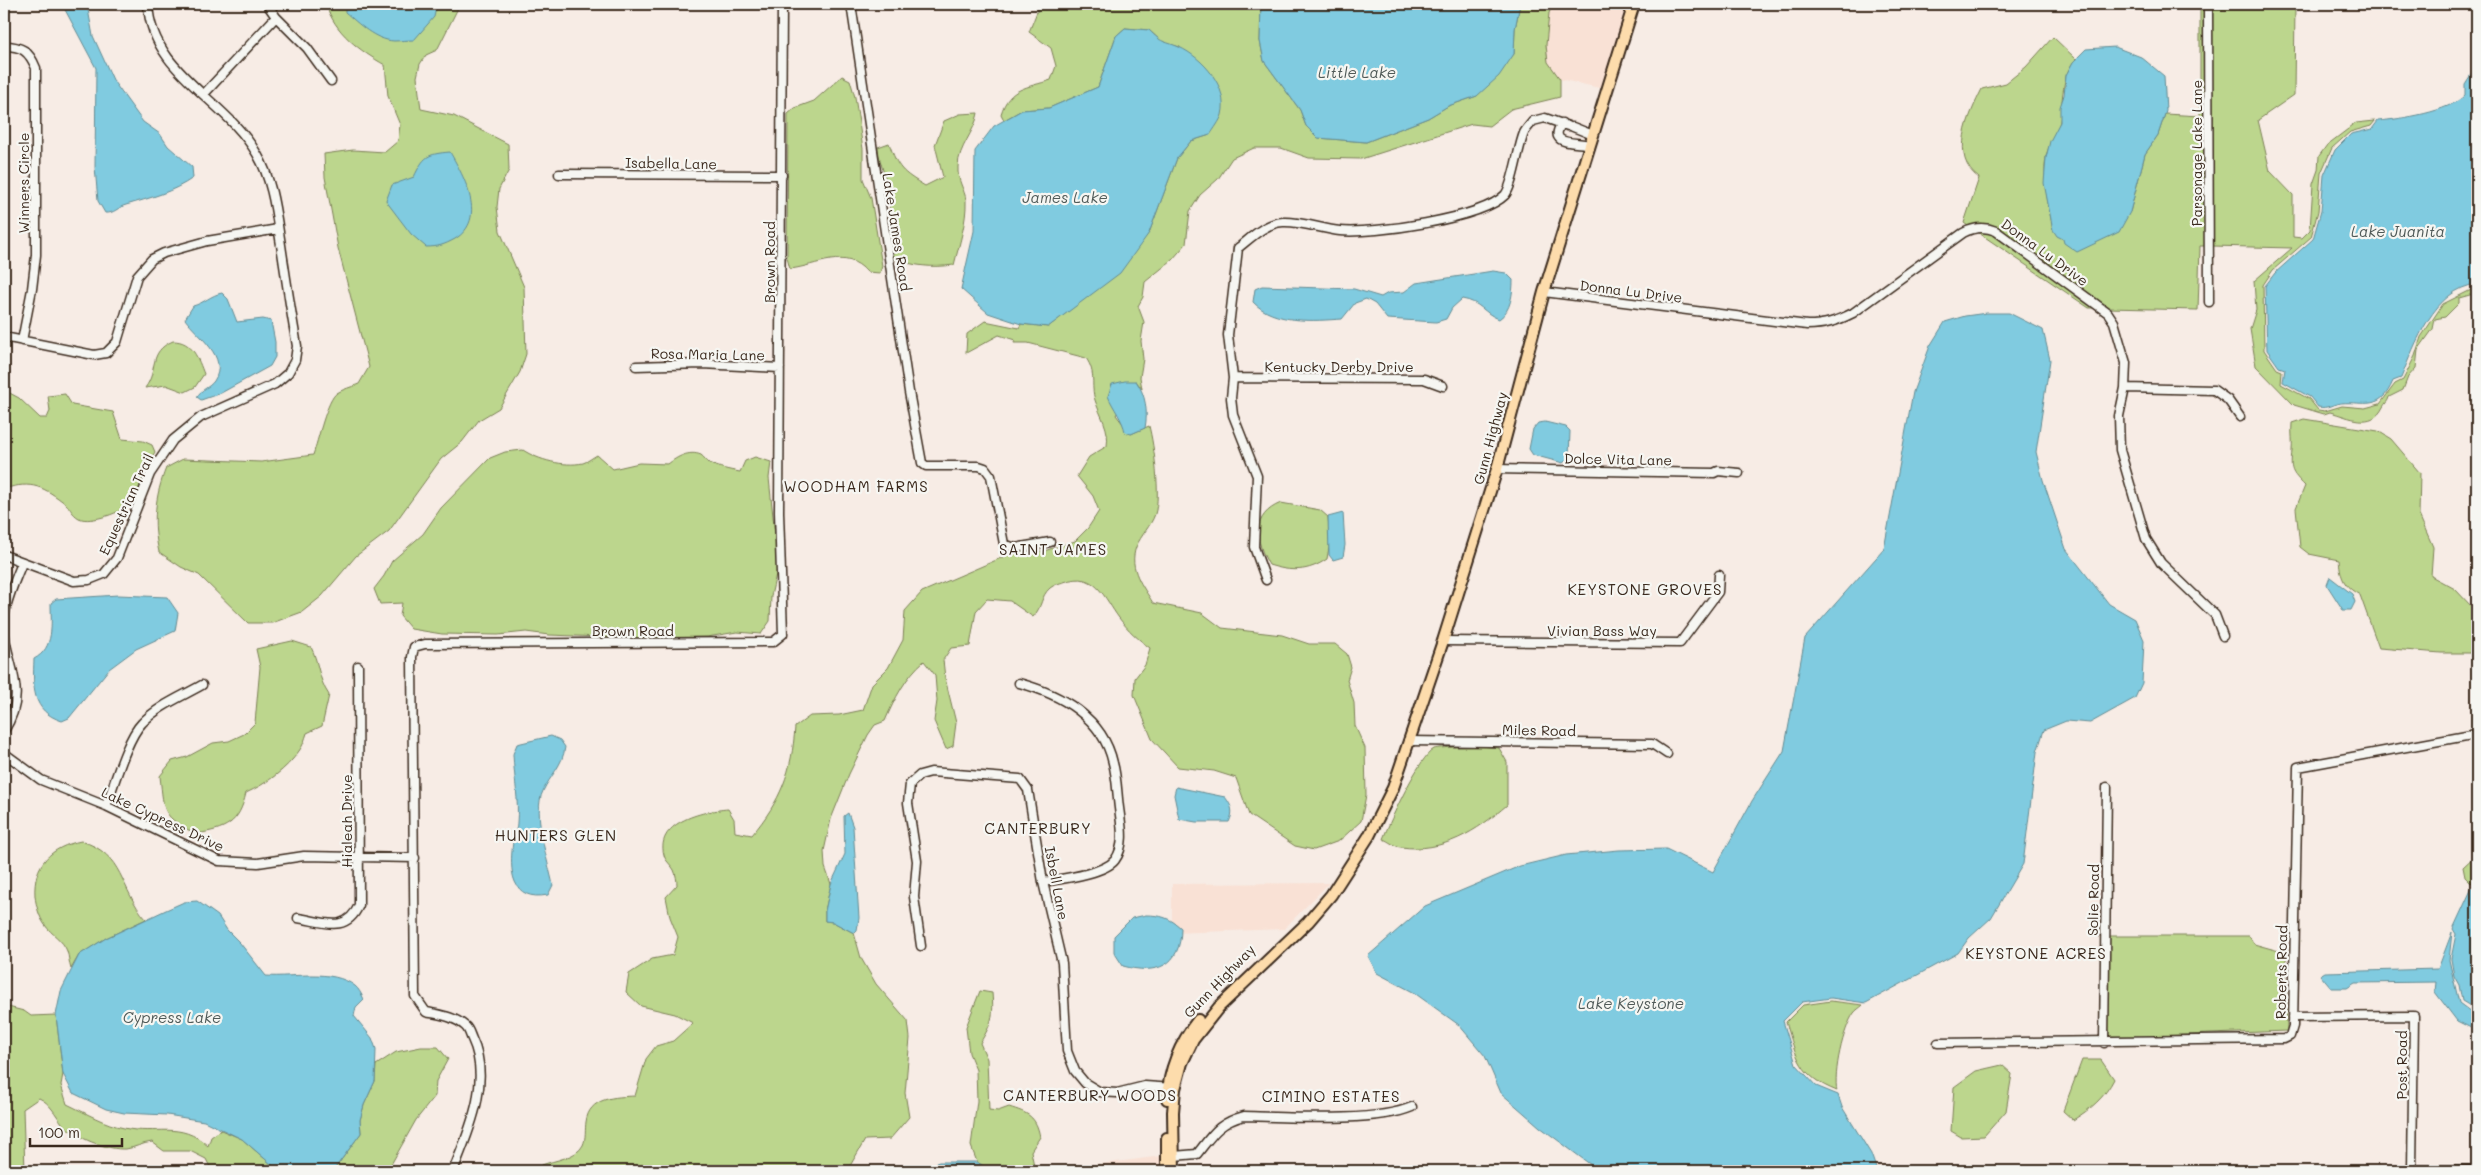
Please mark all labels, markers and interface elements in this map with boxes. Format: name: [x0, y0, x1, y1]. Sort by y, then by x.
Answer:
water label: Little Lake: [1318, 62, 1396, 82]
street label: Parsonage Lake Lane: [2187, 80, 2206, 226]
street label: Winners Circle: [14, 133, 33, 233]
street label: Isabella Lane: [625, 153, 717, 173]
street label: Lake James Road: [878, 172, 916, 292]
water label: James Lake: [1022, 187, 1108, 207]
street label: Donna Lu Drive: [1998, 214, 2092, 290]
street label: Brown Road: [760, 221, 779, 303]
water label: Lake Juanita: [2351, 221, 2445, 241]
street label: Donna Lu Drive: [1579, 275, 1683, 307]
street label: Rosa Maria Lane: [651, 344, 765, 364]
street label: Kentucky Derby Drive: [1264, 357, 1414, 376]
street label: Gunn Highway: [1469, 390, 1511, 486]
street label: Dolce Vita Lane: [1564, 449, 1672, 469]
street label: Equestrian Trail: [94, 450, 158, 558]
district label: WOODHAM FARMS: [783, 476, 929, 496]
district label: SAINT JAMES: [999, 539, 1107, 559]
district label: KEYSTONE GROVES: [1568, 579, 1722, 599]
street label: Brown Road: [592, 621, 674, 640]
street label: Vivian Bass Way: [1547, 621, 1657, 640]
street label: Miles Road: [1502, 720, 1576, 740]
street label: Hialeah Drive: [337, 774, 356, 868]
street label: Lake Cypress Drive: [99, 782, 227, 856]
district label: CANTERBURY: [984, 818, 1092, 838]
district label: HUNTERS GLEN: [495, 825, 617, 845]
street label: Isbell Lane: [1041, 845, 1073, 921]
street label: Solie Road: [2083, 864, 2103, 936]
street label: Roberts Road: [2271, 925, 2291, 1019]
street label: Gunn Highway: [1179, 940, 1259, 1022]
district label: KEYSTONE ACRES: [1965, 943, 2107, 963]
water label: Lake Keystone: [1578, 993, 1684, 1013]
water label: Cypress Lake: [123, 1007, 221, 1027]
street label: Post Road: [2392, 1030, 2411, 1100]
district label: CANTERBURY WOODS: [1003, 1085, 1177, 1105]
district label: CIMINO ESTATES: [1262, 1086, 1400, 1106]
scale bar: [30, 1115, 122, 1147]
text: 100 m: [38, 1122, 80, 1142]

